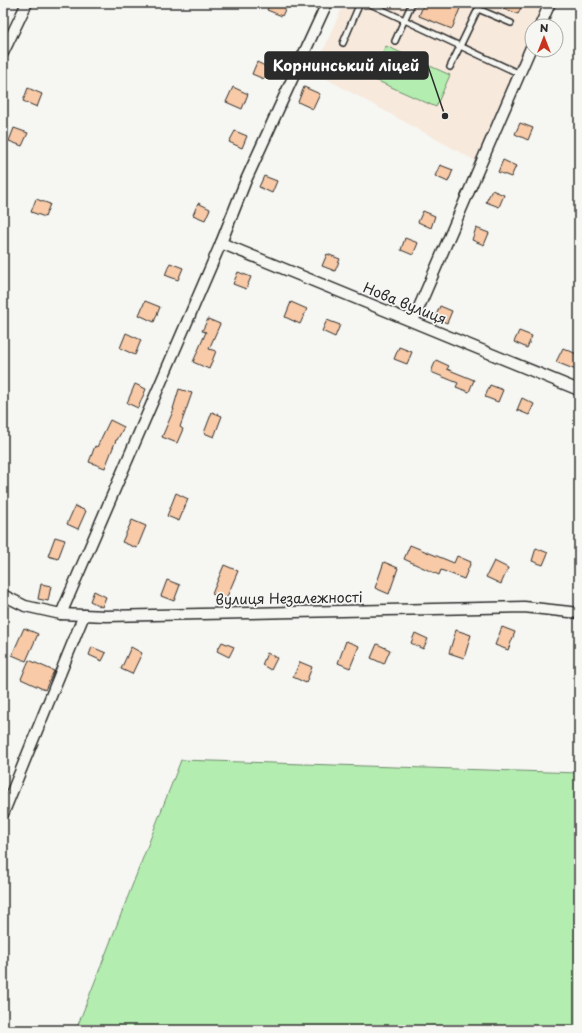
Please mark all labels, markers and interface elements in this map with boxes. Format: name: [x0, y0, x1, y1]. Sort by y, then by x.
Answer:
north arrow: [524, 18, 564, 58]
text: N: [540, 19, 549, 36]
callout: Корнинський ліцей: [265, 52, 428, 79]
text: Корнинський ліцей: [273, 53, 419, 76]
street label: Нова вулиця: [360, 277, 450, 329]
street label: вулиця Незалежності: [215, 586, 363, 610]

